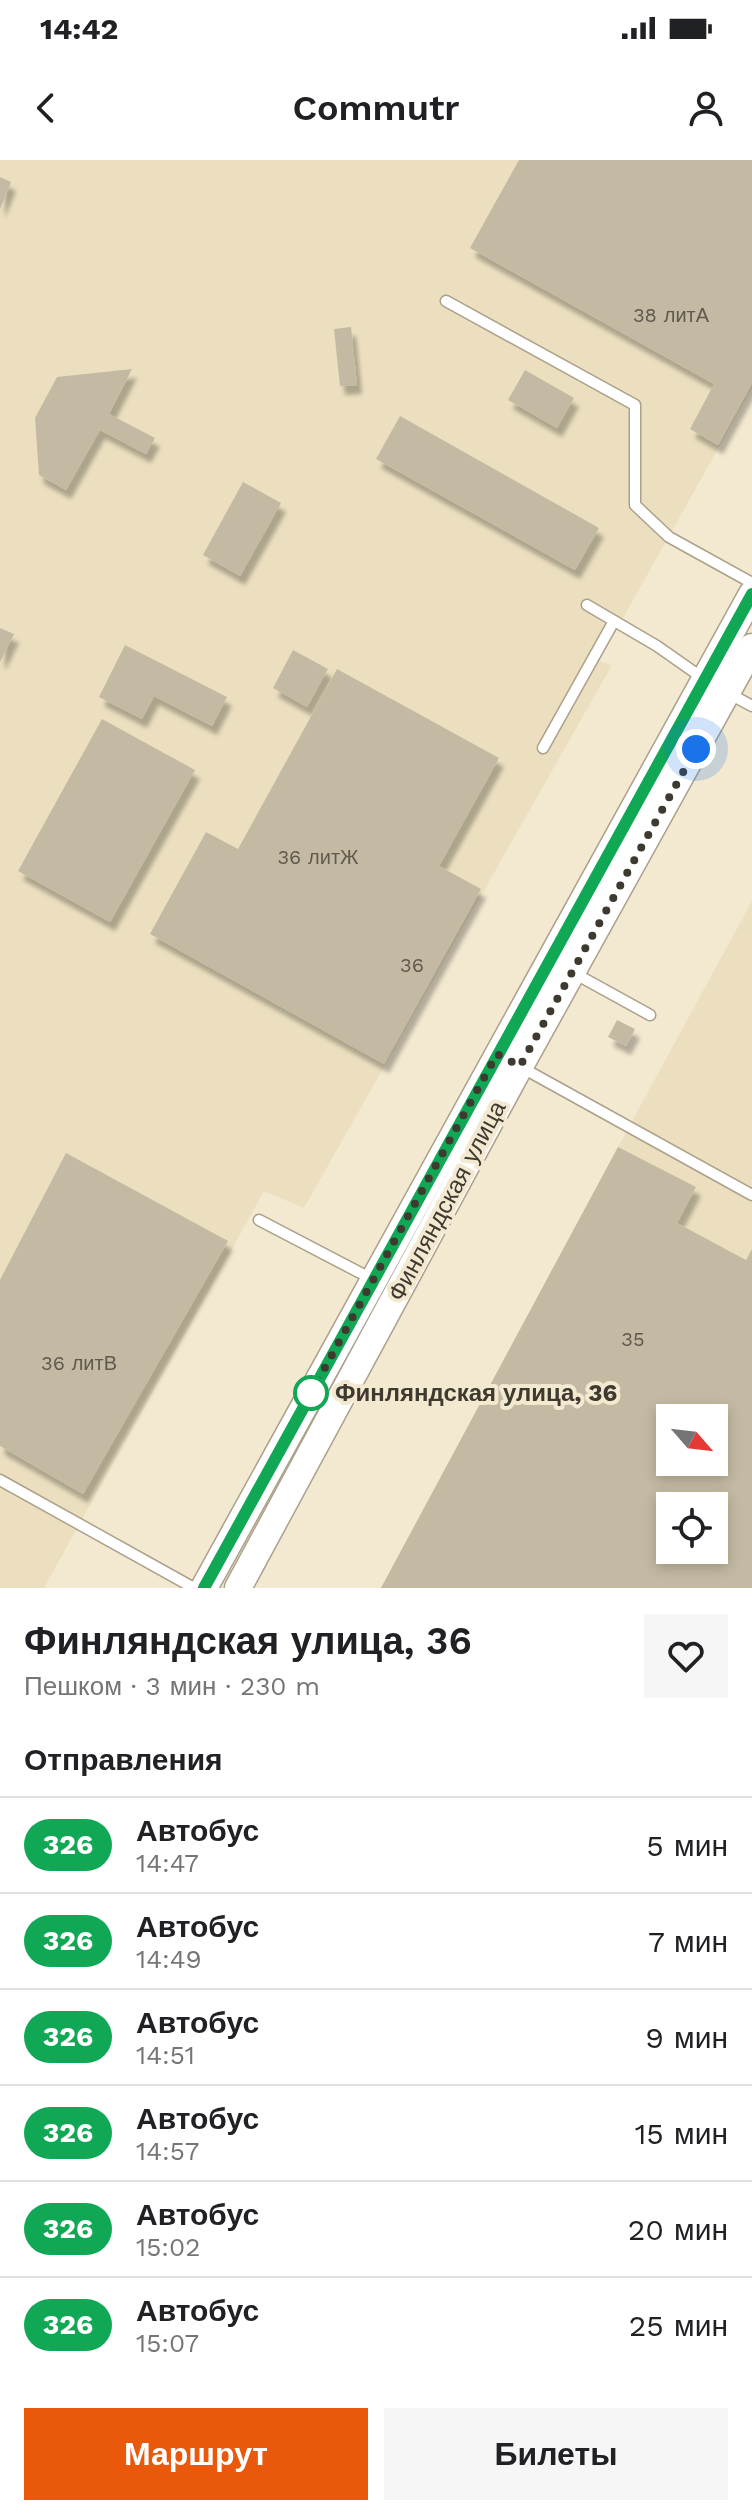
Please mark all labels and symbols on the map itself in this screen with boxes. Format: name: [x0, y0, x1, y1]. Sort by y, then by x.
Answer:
house number: 38 литА: [633, 303, 710, 327]
your location: [676, 729, 716, 769]
house number: 36 литЖ: [277, 845, 359, 869]
house number: 36: [400, 953, 424, 977]
street label: Финляндская улица: [382, 1096, 512, 1306]
house number: 35: [621, 1327, 645, 1351]
house number: 36 литВ: [41, 1351, 117, 1375]
marker: Финляндская улица, 36: [294, 1376, 328, 1410]
place label: Финляндская улица, 36: [335, 1379, 617, 1407]
north arrow: [656, 1404, 728, 1476]

